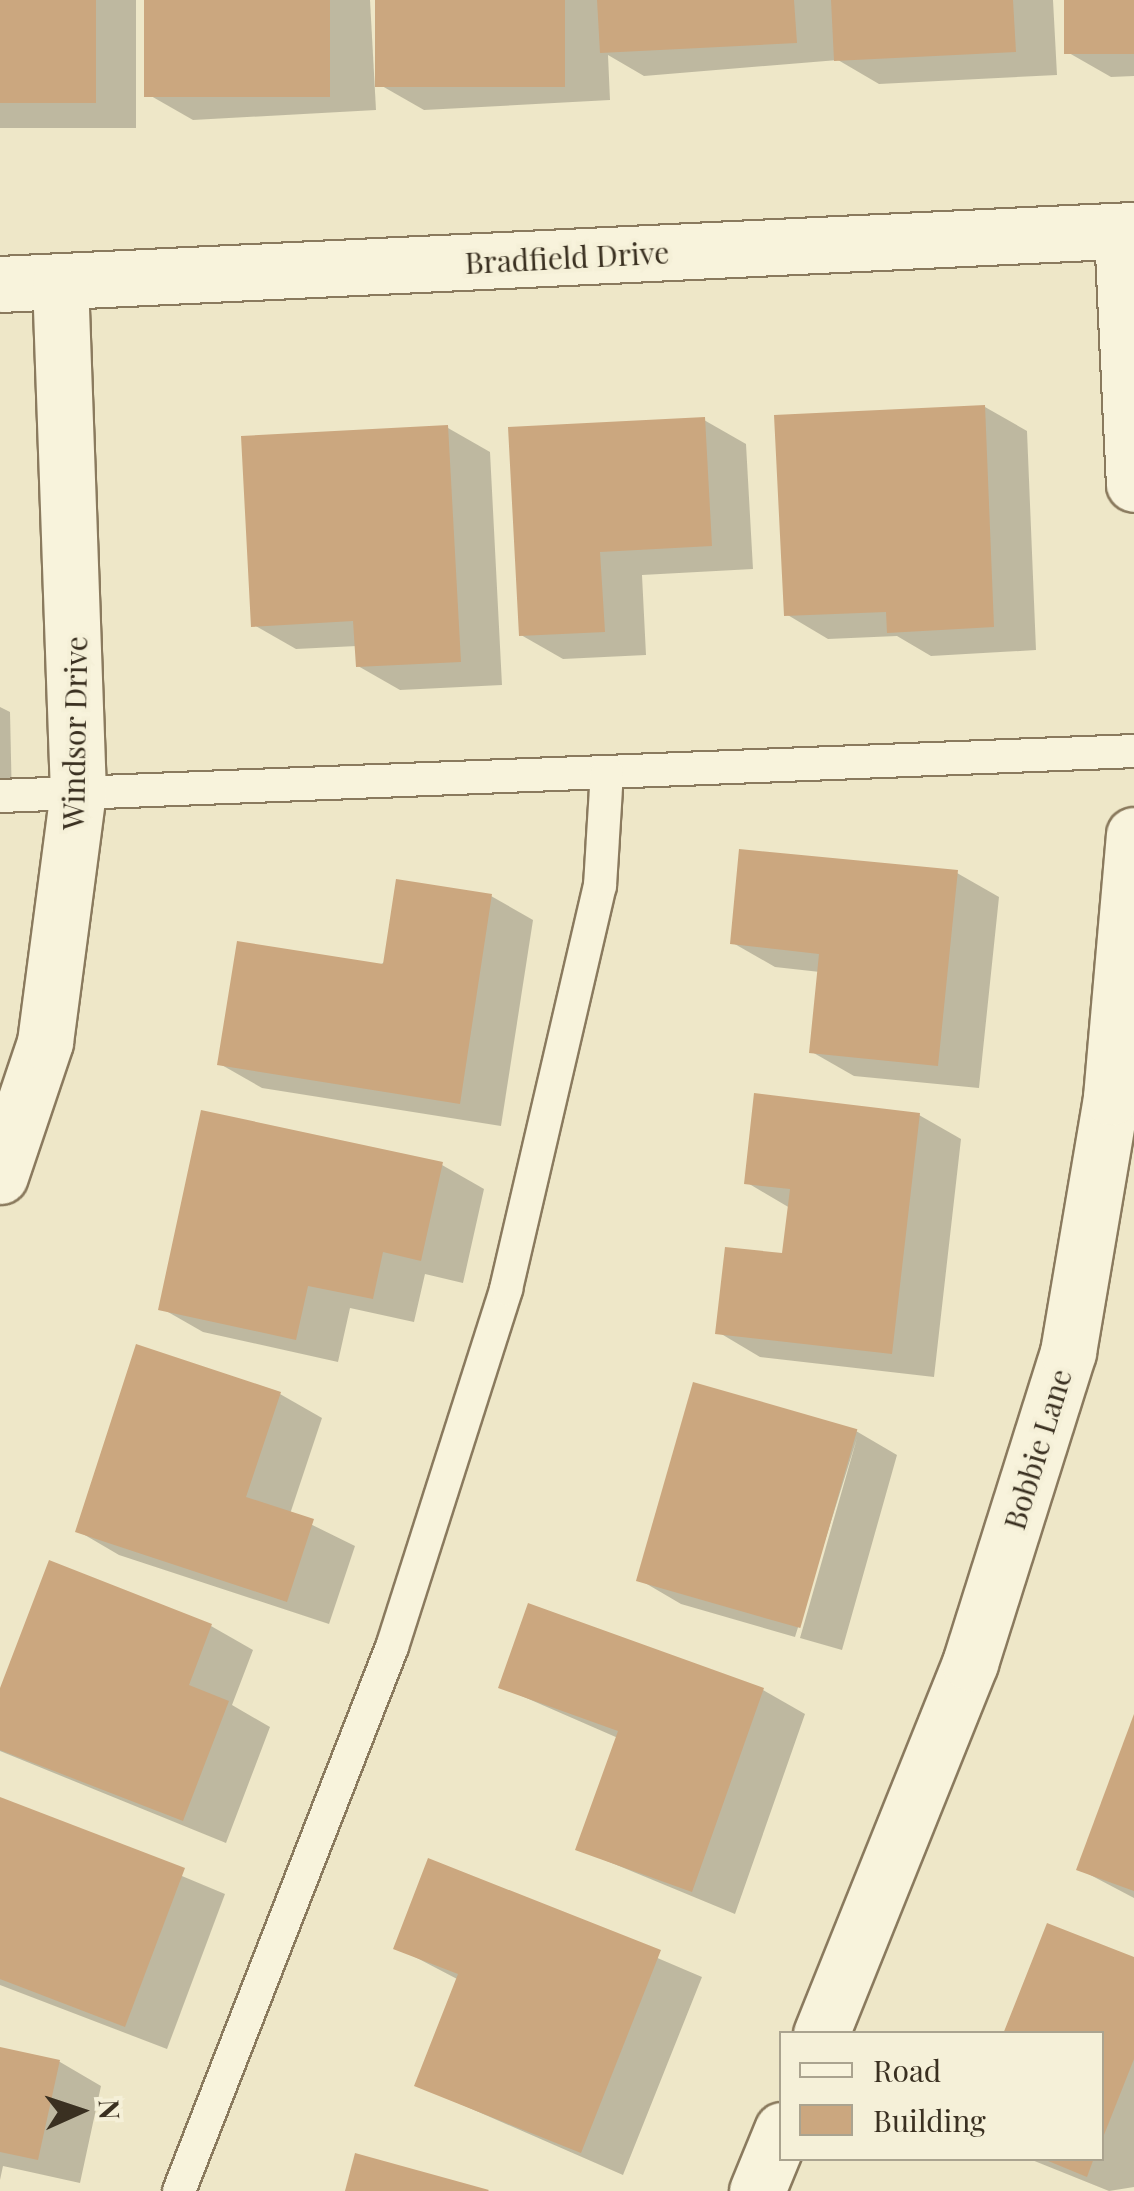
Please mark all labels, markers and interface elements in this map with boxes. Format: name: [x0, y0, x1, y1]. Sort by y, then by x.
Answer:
street label: Bradfield Drive: [464, 234, 670, 280]
street label: Windsor Drive: [54, 635, 94, 831]
street label: Bobbie Lane: [996, 1364, 1078, 1534]
legend: [779, 2031, 1104, 2161]
text: Road: [873, 2050, 941, 2090]
north arrow: [30, 2061, 130, 2161]
text: N: [91, 2098, 129, 2120]
text: Building: [873, 2100, 986, 2140]

